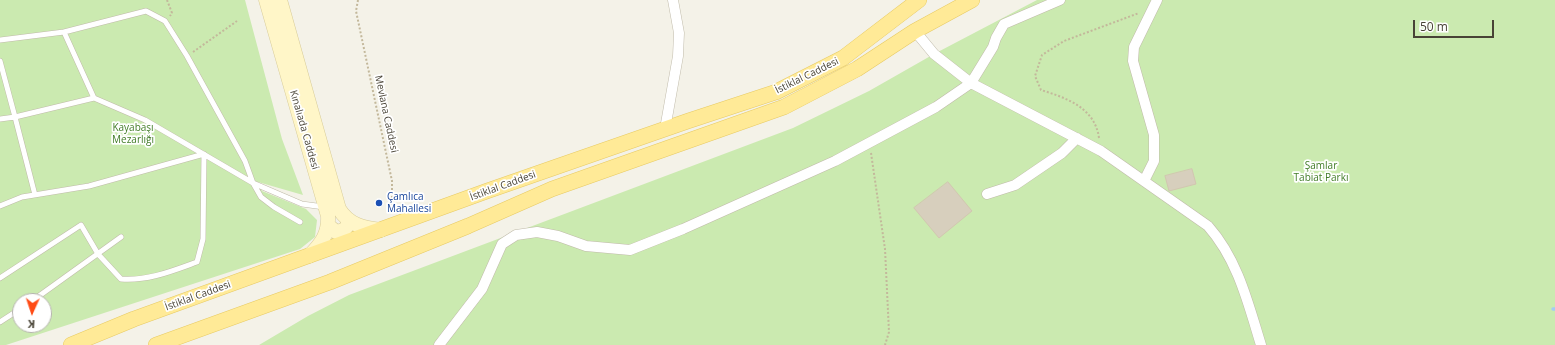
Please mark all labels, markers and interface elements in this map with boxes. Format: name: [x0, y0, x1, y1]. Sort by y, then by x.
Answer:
scale bar: [1415, 12, 1496, 38]
text: 50 m: [1420, 18, 1448, 35]
street label: İstiklal Caddesi: [773, 55, 841, 97]
street label: Mevlana Caddesi: [372, 74, 400, 154]
street label: Kınalıada Caddesi: [287, 89, 321, 171]
park label: Kayabaşı Mezarlığı: [112, 122, 154, 146]
park label: Şamlar Tabiat Parkı: [1294, 160, 1348, 184]
street label: İstiklal Caddesi: [468, 169, 538, 203]
place label: Çamlıca Mahallesi: [387, 191, 431, 214]
marker: Çamlıca Mahallesi: [374, 198, 384, 208]
street label: İstiklal Caddesi: [163, 279, 233, 313]
north arrow: [12, 293, 52, 333]
text: K: [27, 317, 35, 332]

